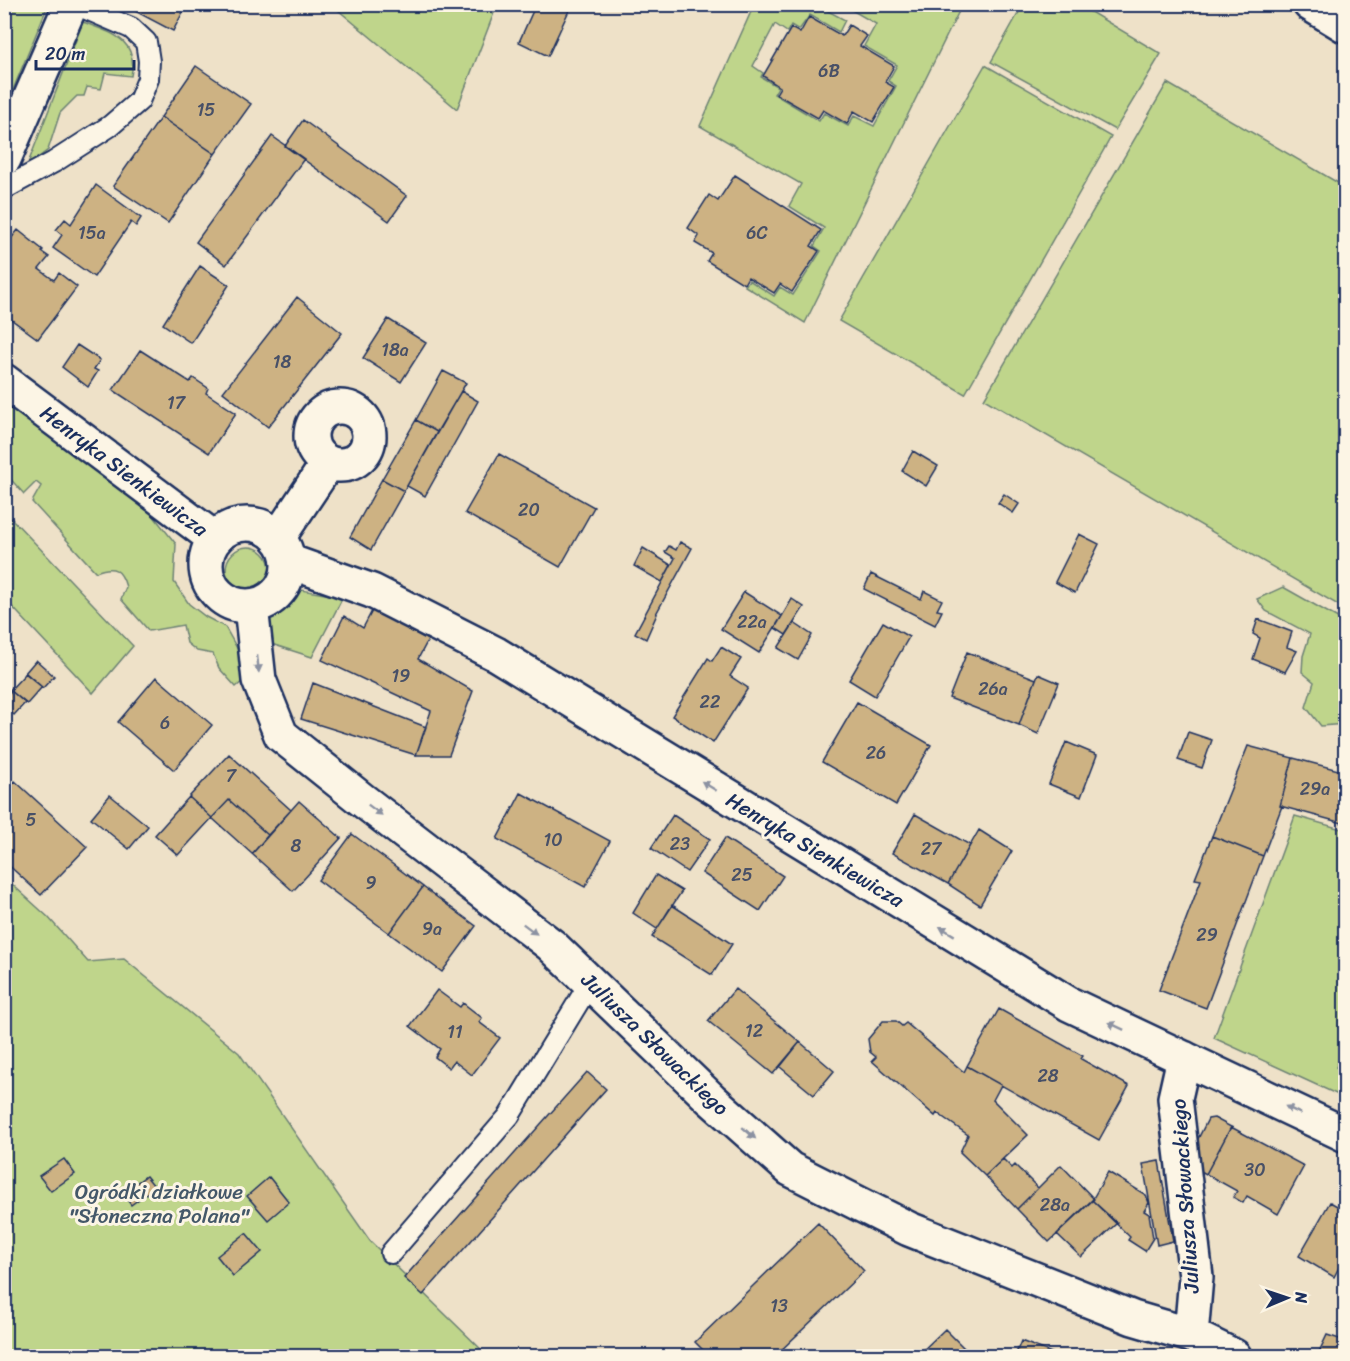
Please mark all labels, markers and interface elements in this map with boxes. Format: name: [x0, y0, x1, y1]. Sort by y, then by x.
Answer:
scale bar: [36, 33, 134, 71]
text: 20 m: [45, 38, 85, 70]
house number: 6B: [818, 55, 840, 87]
house number: 15: [197, 94, 215, 126]
house number: 15a: [78, 217, 106, 249]
house number: 6C: [746, 217, 768, 249]
house number: 18a: [381, 334, 409, 366]
house number: 18: [273, 346, 291, 378]
house number: 17: [167, 387, 187, 419]
street label: Henryka Sienkiewicza: [32, 395, 217, 548]
house number: 20: [518, 494, 540, 526]
house number: 22a: [737, 606, 767, 638]
one-way arrow: [253, 655, 262, 674]
house number: 19: [392, 660, 410, 692]
house number: 26a: [978, 673, 1008, 705]
house number: 22: [700, 686, 720, 718]
house number: 6: [160, 707, 170, 739]
house number: 26: [866, 737, 886, 769]
house number: 7: [226, 760, 238, 792]
house number: 29a: [1300, 773, 1330, 805]
one-way arrow: [701, 780, 717, 791]
street label: Henryka Sienkiewicza: [718, 781, 912, 919]
house number: 5: [26, 804, 37, 836]
one-way arrow: [367, 804, 383, 816]
house number: 10: [543, 824, 563, 856]
house number: 23: [670, 828, 690, 860]
house number: 8: [291, 830, 302, 862]
house number: 27: [921, 833, 943, 865]
house number: 25: [731, 859, 753, 891]
house number: 9: [365, 867, 377, 899]
house number: 9a: [422, 913, 442, 945]
house number: 29: [1196, 919, 1218, 951]
one-way arrow: [522, 922, 538, 935]
one-way arrow: [939, 925, 955, 936]
street label: Juliusza Słowackiego: [571, 962, 738, 1125]
house number: 12: [745, 1015, 763, 1047]
house number: 11: [447, 1016, 463, 1048]
one-way arrow: [1108, 1022, 1125, 1031]
house number: 28: [1037, 1060, 1059, 1092]
street label: Juliusza Słowackiego: [1159, 1098, 1211, 1295]
one-way arrow: [1284, 1105, 1301, 1114]
one-way arrow: [741, 1126, 756, 1139]
house number: 30: [1244, 1154, 1266, 1186]
park label: Ogródki działkowe "Słoneczna Polana": [69, 1173, 250, 1235]
house number: 28a: [1040, 1189, 1070, 1221]
north arrow: [1257, 1268, 1317, 1328]
house number: 13: [770, 1290, 788, 1322]
text: N: [1287, 1290, 1316, 1304]

